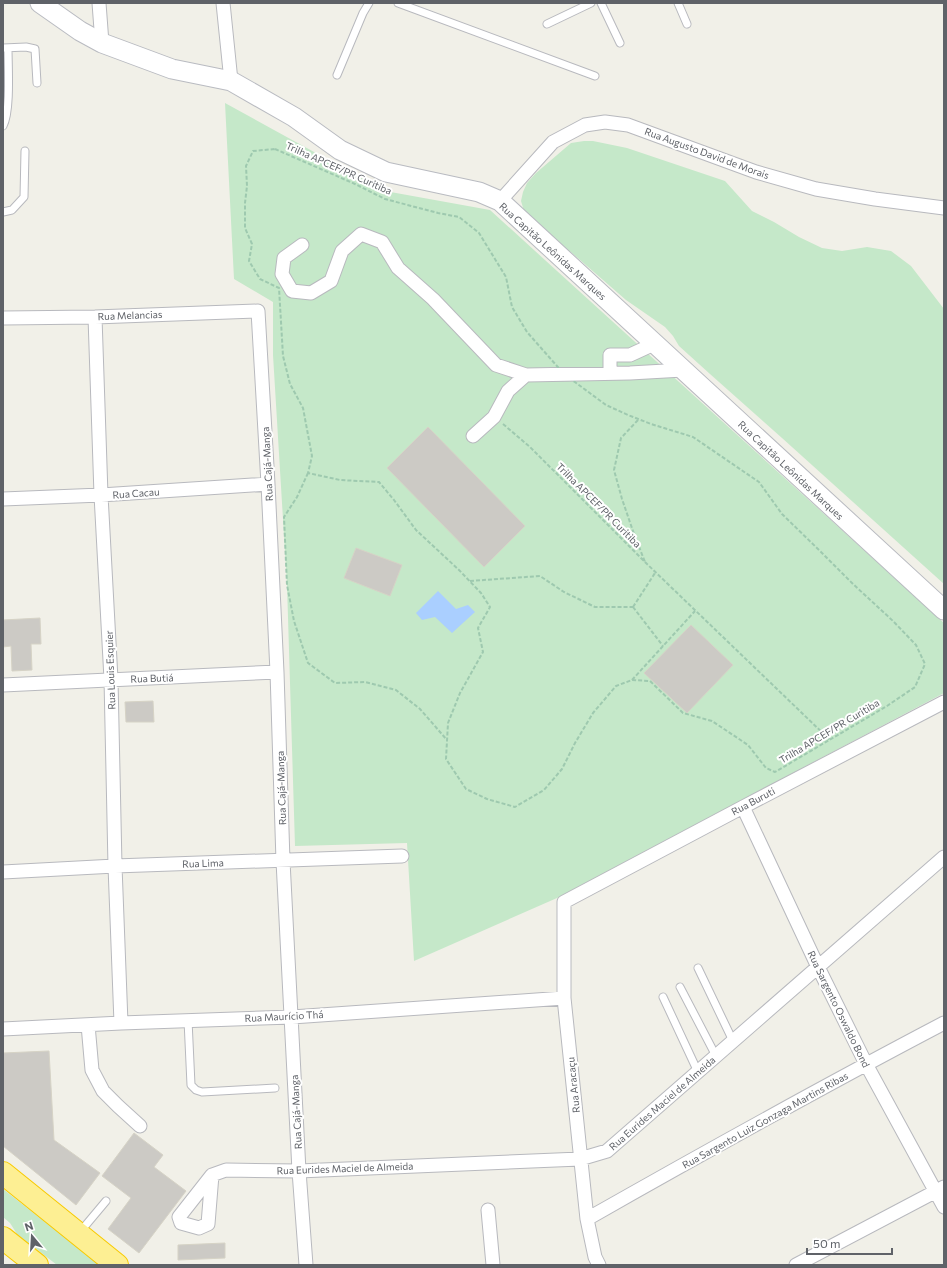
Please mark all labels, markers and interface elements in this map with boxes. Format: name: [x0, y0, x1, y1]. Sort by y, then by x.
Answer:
street label: Rua Augusto David de Morais: [643, 125, 771, 181]
street label: Trilha APCEF/PR Curitiba: [284, 139, 394, 197]
street label: Rua Capitão Leônidas Marques: [497, 200, 609, 302]
street label: Rua Melancias: [97, 308, 163, 322]
street label: Rua Capitão Leônidas Marques: [736, 418, 846, 522]
street label: Rua Cajá-Manga: [259, 427, 275, 501]
street label: Trilha APCEF/PR Curitiba: [554, 460, 644, 550]
street label: Rua Cacau: [112, 485, 160, 501]
street label: Rua Louis Esquier: [103, 630, 117, 710]
street label: Rua Butiá: [130, 671, 174, 685]
street label: Trilha APCEF/PR Curitiba: [777, 696, 881, 766]
street label: Rua Cajá-Manga: [274, 751, 288, 825]
street label: Rua Buruti: [729, 785, 777, 817]
street label: Rua Lima: [182, 856, 224, 870]
street label: Rua Sargento Oswaldo Bond: [805, 949, 873, 1070]
street label: Rua Maurício Thá: [244, 1008, 324, 1024]
street label: Rua Eurides Maciel de Almeida: [606, 1054, 718, 1152]
street label: Rua Aracaçu: [564, 1056, 582, 1114]
street label: Rua Sargento Luiz Gonzaga Martins Ribas: [680, 1069, 850, 1171]
street label: Rua Cajá-Manga: [288, 1075, 304, 1149]
street label: Rua Eurides Maciel de Almeida: [276, 1160, 414, 1176]
north arrow: [12, 1216, 52, 1256]
text: N: [23, 1219, 35, 1233]
scale bar: [807, 1230, 892, 1256]
text: 50 m: [813, 1236, 841, 1250]

